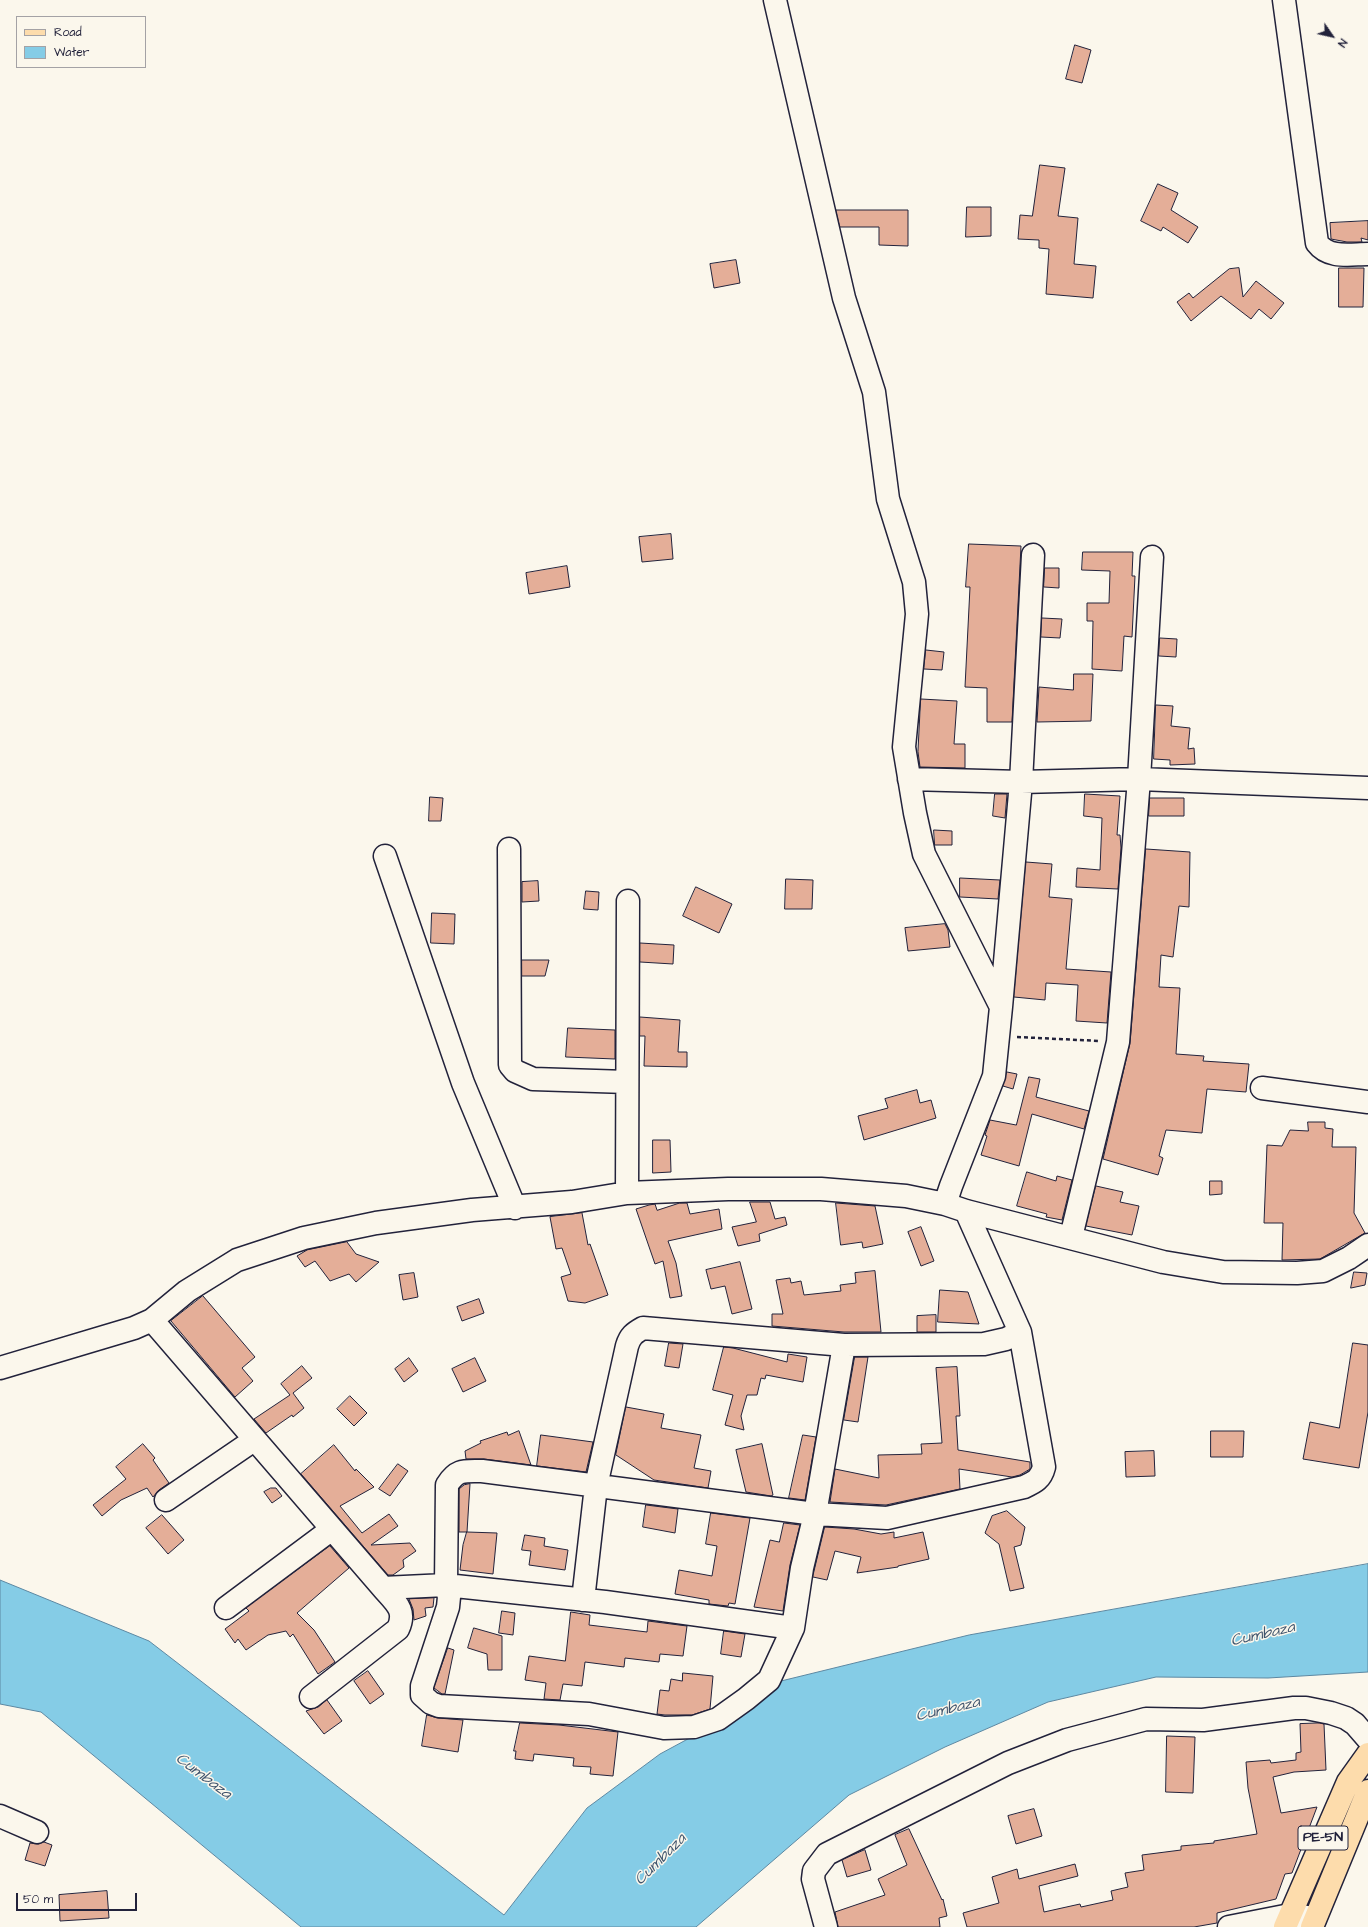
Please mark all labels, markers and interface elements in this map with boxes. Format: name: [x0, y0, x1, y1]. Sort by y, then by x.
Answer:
legend: [16, 16, 146, 68]
north arrow: [1312, 16, 1352, 56]
text: Road: [54, 24, 82, 41]
text: N: [1334, 36, 1351, 50]
text: Water: [54, 44, 89, 61]
water label: Cumbaza: [1229, 1618, 1297, 1652]
water label: Cumbaza: [914, 1693, 982, 1727]
water label: Cumbaza: [171, 1750, 235, 1804]
road number: PE-5N: [1298, 1826, 1348, 1850]
water label: Cumbaza: [631, 1830, 691, 1890]
scale bar: [18, 1885, 139, 1911]
text: 50 m: [23, 1891, 53, 1908]

